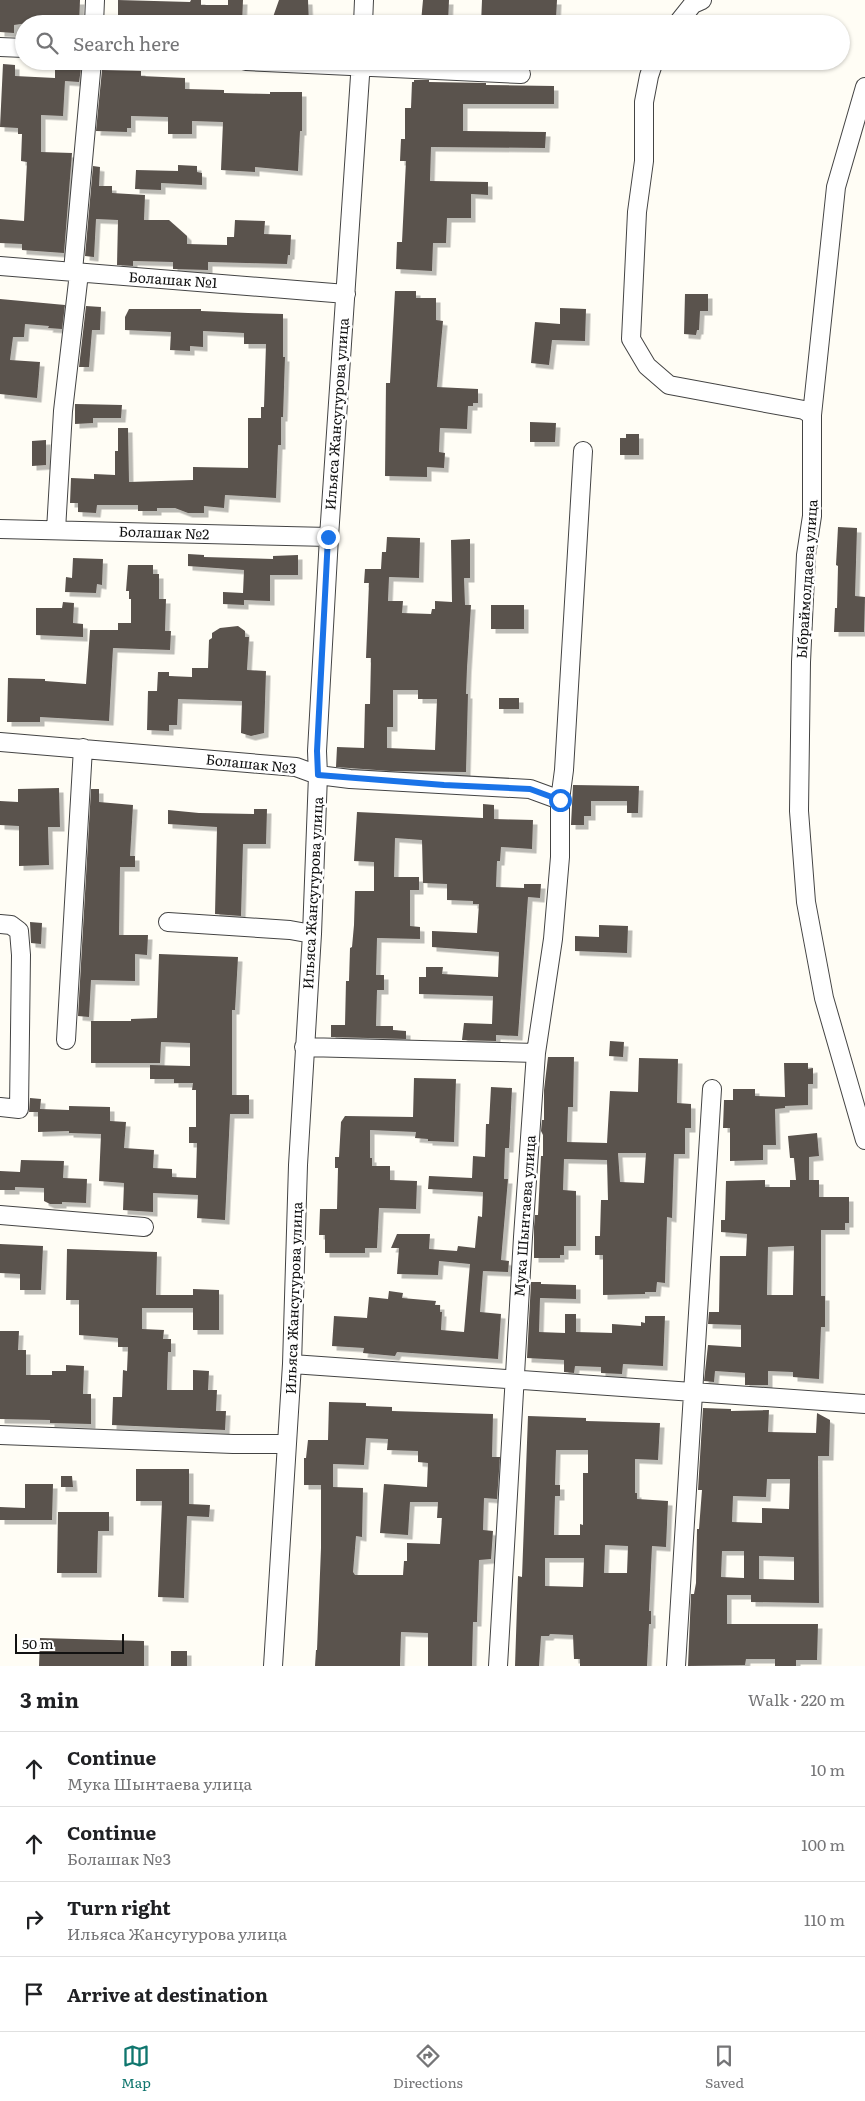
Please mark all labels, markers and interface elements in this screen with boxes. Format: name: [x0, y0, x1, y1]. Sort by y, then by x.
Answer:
search box: [15, 15, 850, 70]
icon: search: [33, 29, 61, 57]
text: Search here: [73, 29, 180, 57]
street label: Болашак №1: [128, 266, 219, 292]
street label: Ильяса Жансугурова улица: [319, 317, 353, 511]
street label: Ыбраймолдаева улица: [790, 498, 822, 659]
street label: Болашак №2: [118, 520, 210, 544]
route end: [317, 526, 340, 549]
street label: Болашак №3: [205, 748, 297, 778]
route start: [549, 789, 572, 812]
street label: Ильяса Жансугурова улица: [297, 796, 327, 990]
street label: Мука Шынтаева улица: [508, 1134, 540, 1297]
street label: Ильяса Жансугурова улица: [280, 1201, 306, 1395]
scale bar: [15, 1631, 124, 1654]
text: 50 m: [22, 1633, 54, 1653]
text: 3 min: [20, 1683, 79, 1714]
text: Walk · 220 m: [748, 1687, 845, 1711]
text: Continue: [67, 1743, 156, 1771]
icon: ahead: [20, 1755, 48, 1783]
text: 10 m: [811, 1757, 845, 1781]
text: Мука Шынтаева улица: [67, 1771, 252, 1795]
text: Continue: [67, 1818, 156, 1846]
icon: ahead: [20, 1830, 48, 1858]
text: 100 m: [801, 1832, 845, 1856]
text: Болашак №3: [67, 1846, 171, 1870]
text: Turn right: [67, 1893, 171, 1921]
icon: right: [20, 1905, 48, 1933]
text: 110 m: [804, 1907, 845, 1931]
text: Ильяса Жансугурова улица: [67, 1921, 287, 1945]
icon: arrive: [20, 1980, 48, 2008]
text: Arrive at destination: [67, 1980, 268, 2008]
tab: Map: [121, 2042, 151, 2092]
tab: Directions: [393, 2042, 463, 2092]
tab: Saved: [705, 2042, 744, 2092]

